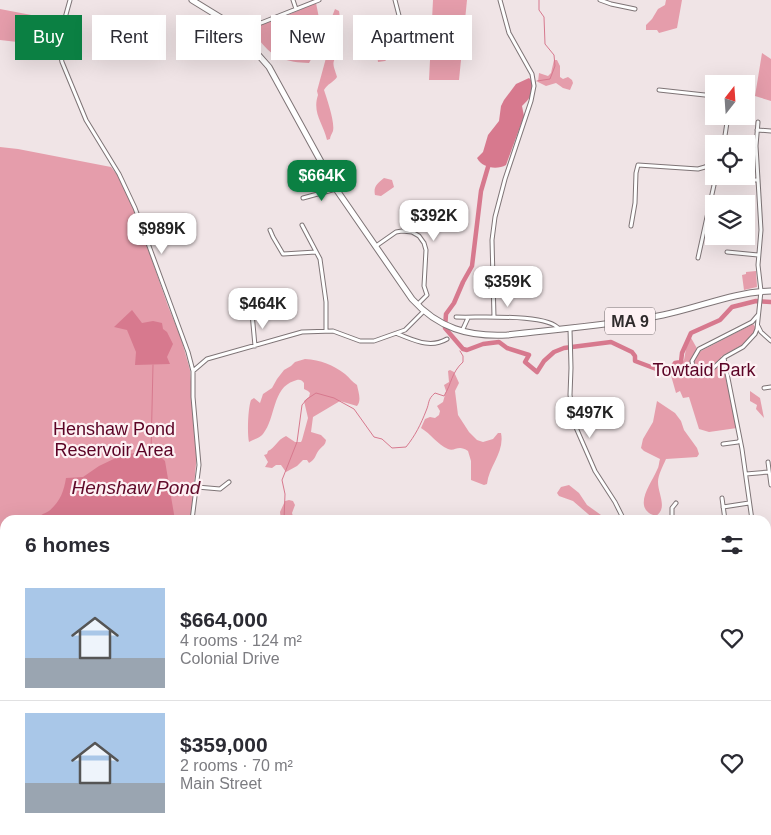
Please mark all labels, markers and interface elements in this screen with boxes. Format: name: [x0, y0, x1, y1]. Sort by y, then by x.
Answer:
chip: Buy: [15, 15, 82, 60]
chip: Rent: [92, 15, 166, 60]
chip: Filters: [176, 15, 261, 60]
chip: New: [271, 15, 343, 60]
chip: Apartment: [353, 15, 472, 60]
north arrow: [705, 75, 755, 125]
map controls: [705, 75, 755, 245]
button: locate: [705, 135, 755, 185]
pin: $664K: [287, 160, 357, 202]
text: $664K: [298, 167, 346, 184]
button: layers: [705, 195, 755, 245]
pin: $392K: [399, 200, 469, 242]
text: $392K: [410, 207, 458, 224]
pin: $989K: [127, 212, 197, 255]
text: $989K: [138, 220, 186, 237]
pin: $359K: [473, 266, 543, 308]
text: $359K: [484, 273, 532, 290]
pin: $464K: [228, 288, 298, 330]
text: $464K: [239, 295, 287, 312]
road number: MA 9: [605, 308, 655, 334]
park label: Towtaid Park: [652, 360, 757, 380]
pin: $497K: [555, 396, 625, 439]
text: $497K: [566, 404, 614, 421]
park label: Henshaw Pond Reservoir Area: [53, 419, 175, 460]
water label: Henshaw Pond: [72, 477, 202, 498]
icon: filters: [718, 531, 746, 559]
text: 6 homes: [25, 533, 110, 556]
icon: home: [65, 608, 125, 668]
text: $664,000: [180, 608, 268, 631]
icon: heart: [718, 624, 746, 652]
text: 4 rooms · 124 m²: [180, 632, 302, 649]
text: Colonial Drive: [180, 650, 280, 667]
icon: home: [65, 733, 125, 793]
text: $359,000: [180, 733, 268, 756]
icon: heart: [718, 749, 746, 777]
text: 2 rooms · 70 m²: [180, 757, 293, 774]
text: Main Street: [180, 775, 262, 792]

